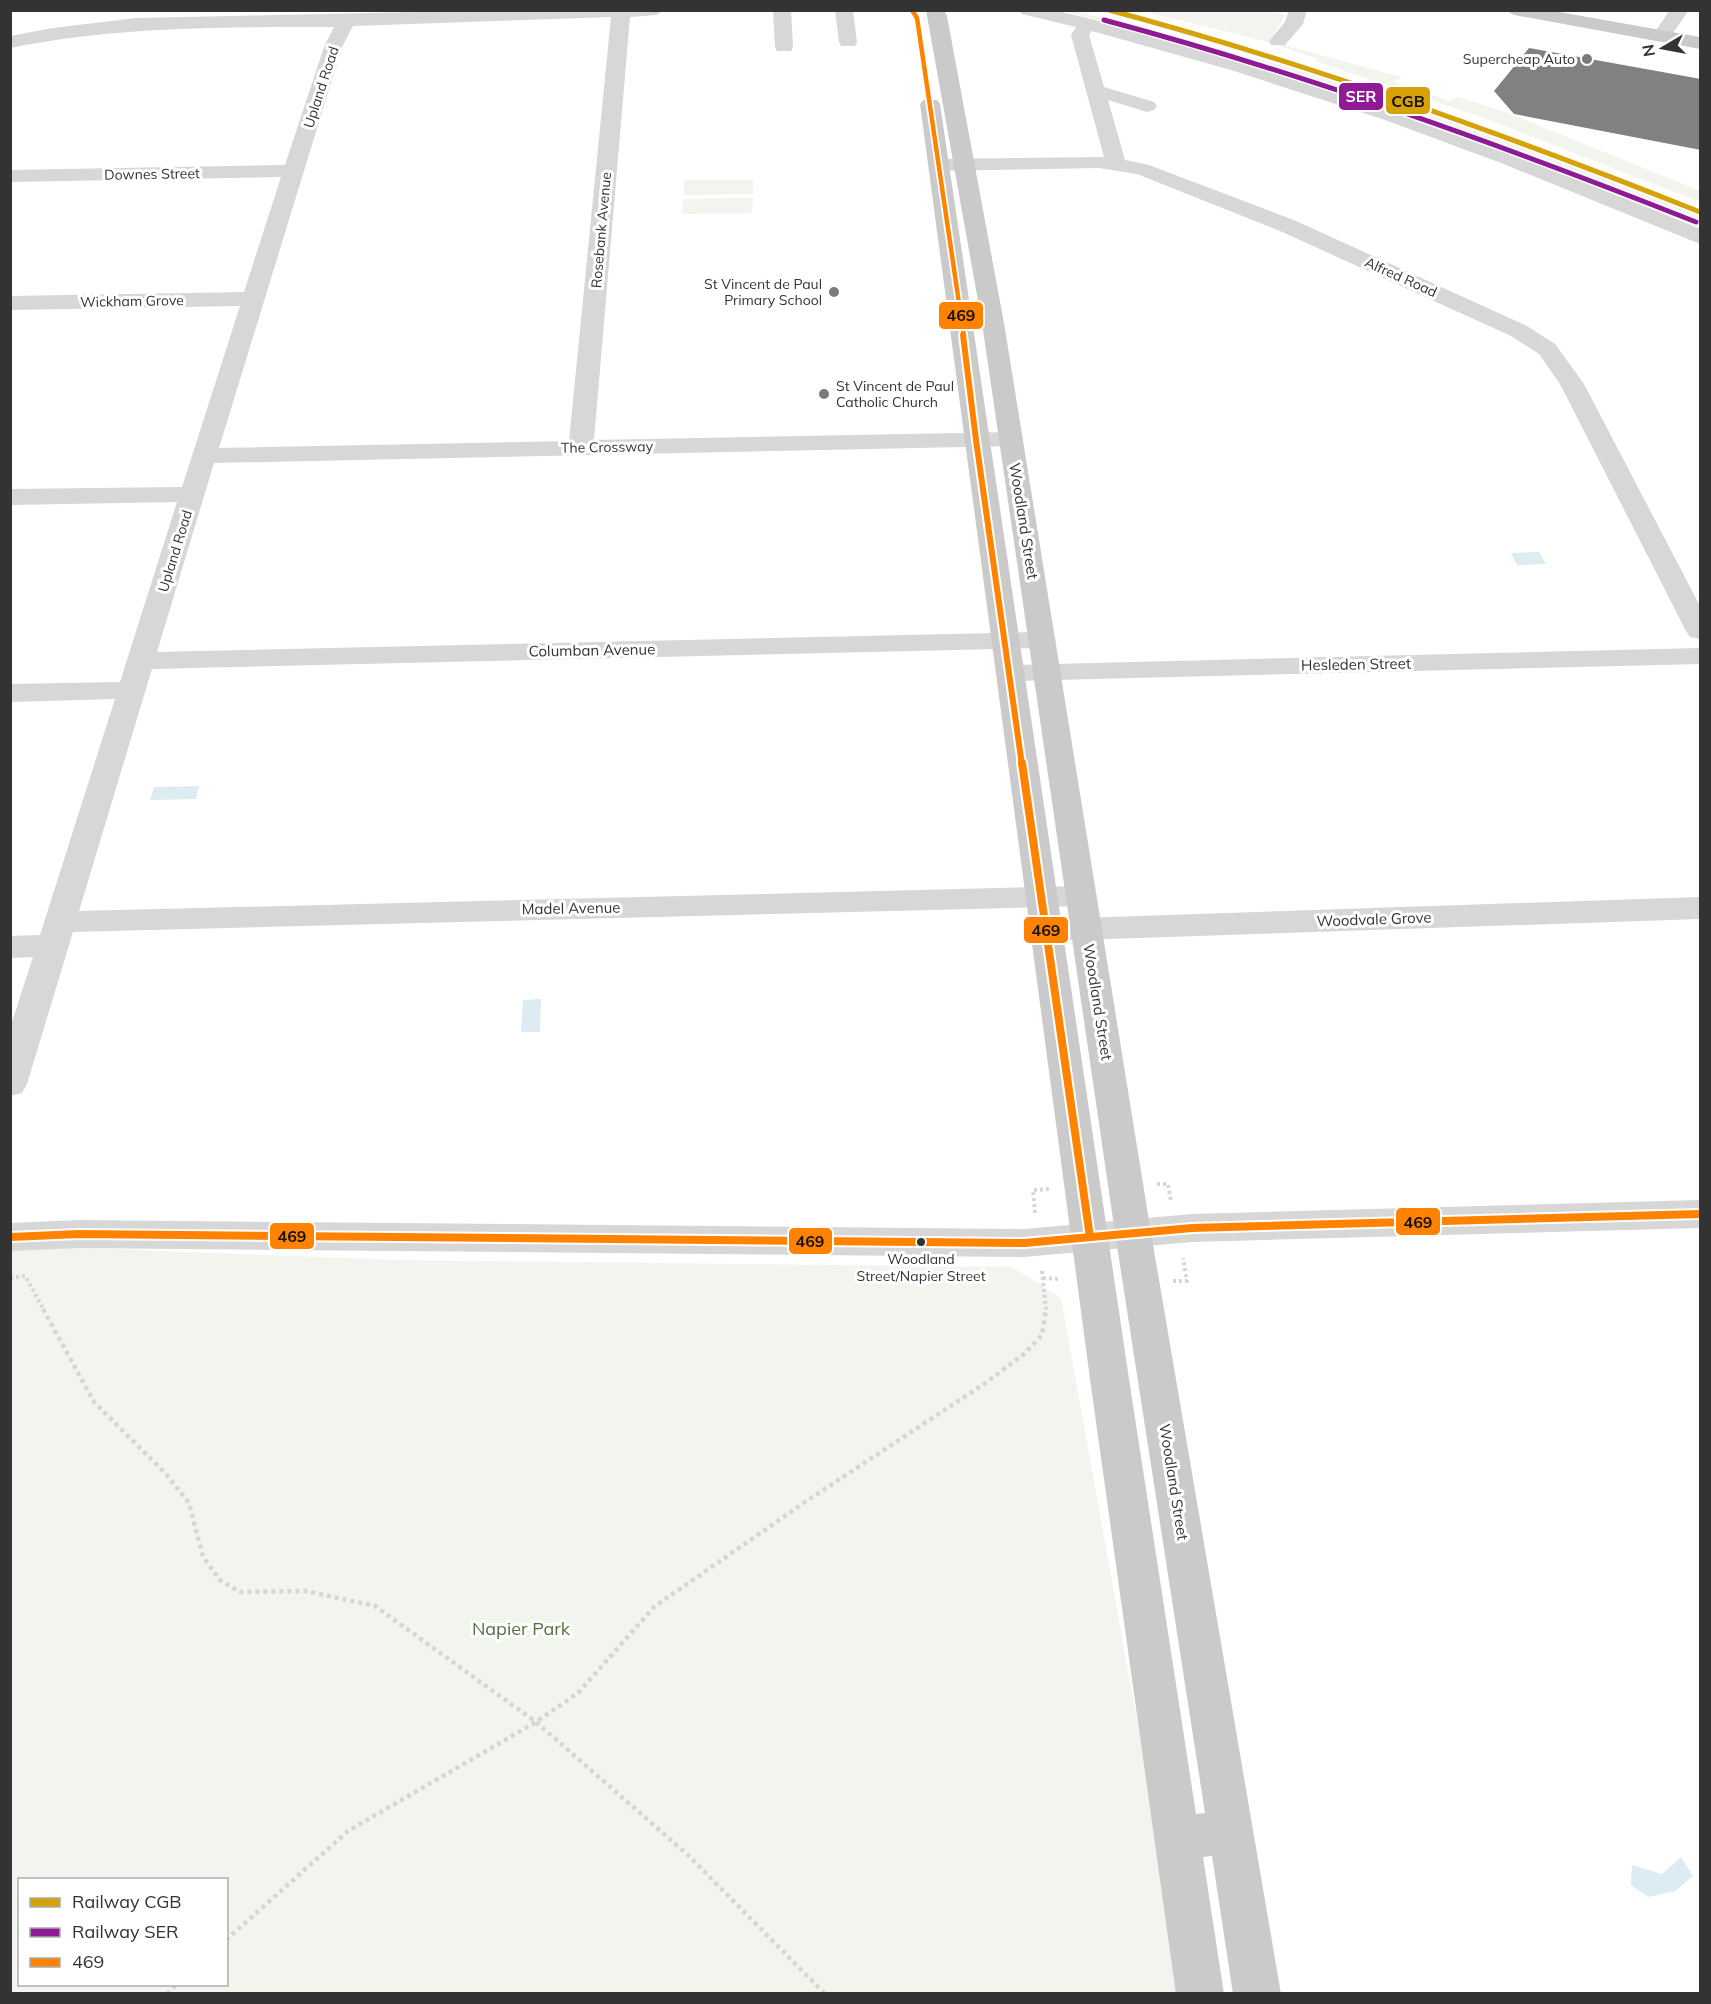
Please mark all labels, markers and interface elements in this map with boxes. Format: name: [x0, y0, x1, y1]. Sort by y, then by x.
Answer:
north arrow: [1633, 18, 1693, 78]
text: N: [1637, 43, 1659, 58]
street label: Upland Road: [299, 44, 343, 130]
place label: Supercheap Auto: [1463, 50, 1575, 68]
marker: Supercheap Auto: [1580, 52, 1594, 66]
line badge: SER: [1338, 82, 1384, 111]
text: SER: [1345, 86, 1377, 106]
line badge: CGB: [1385, 86, 1431, 115]
text: CGB: [1391, 91, 1425, 111]
street label: Downes Street: [104, 164, 200, 184]
street label: Rosebank Avenue: [587, 171, 615, 289]
street label: Alfred Road: [1362, 253, 1440, 301]
place label: St Vincent de Paul Primary School: [704, 275, 822, 309]
marker: St Vincent de Paul Primary School: [827, 285, 841, 299]
street label: Wickham Grove: [80, 291, 184, 311]
line badge: 469: [938, 301, 984, 330]
text: 469: [947, 305, 975, 325]
place label: St Vincent de Paul Catholic Church: [836, 377, 954, 411]
marker: St Vincent de Paul Catholic Church: [817, 387, 831, 401]
street label: The Crossway: [561, 437, 654, 457]
street label: Woodland Street: [1005, 461, 1043, 581]
street label: Upland Road: [154, 508, 196, 594]
street label: Columban Avenue: [529, 639, 655, 661]
street label: Hesleden Street: [1301, 654, 1411, 674]
street label: Madel Avenue: [521, 898, 621, 918]
street label: Woodvale Grove: [1316, 907, 1432, 931]
line badge: 469: [1023, 916, 1069, 944]
text: 469: [1032, 920, 1060, 940]
street label: Woodland Street: [1079, 942, 1117, 1062]
line badge: 469: [1395, 1207, 1441, 1236]
text: 469: [1404, 1212, 1432, 1232]
line badge: 469: [269, 1222, 315, 1250]
text: 469: [278, 1226, 306, 1246]
line badge: 469: [788, 1227, 833, 1255]
text: 469: [796, 1231, 824, 1251]
marker: Woodland Street/Napier Street: [915, 1236, 927, 1248]
place label: Woodland Street/Napier Street: [856, 1250, 986, 1285]
street label: Woodland Street: [1155, 1422, 1193, 1542]
park label: Napier Park: [472, 1617, 571, 1640]
legend: [18, 1878, 228, 1986]
text: Railway CGB: [72, 1890, 182, 1913]
text: Railway SER: [72, 1920, 178, 1943]
text: 469: [72, 1950, 104, 1973]

